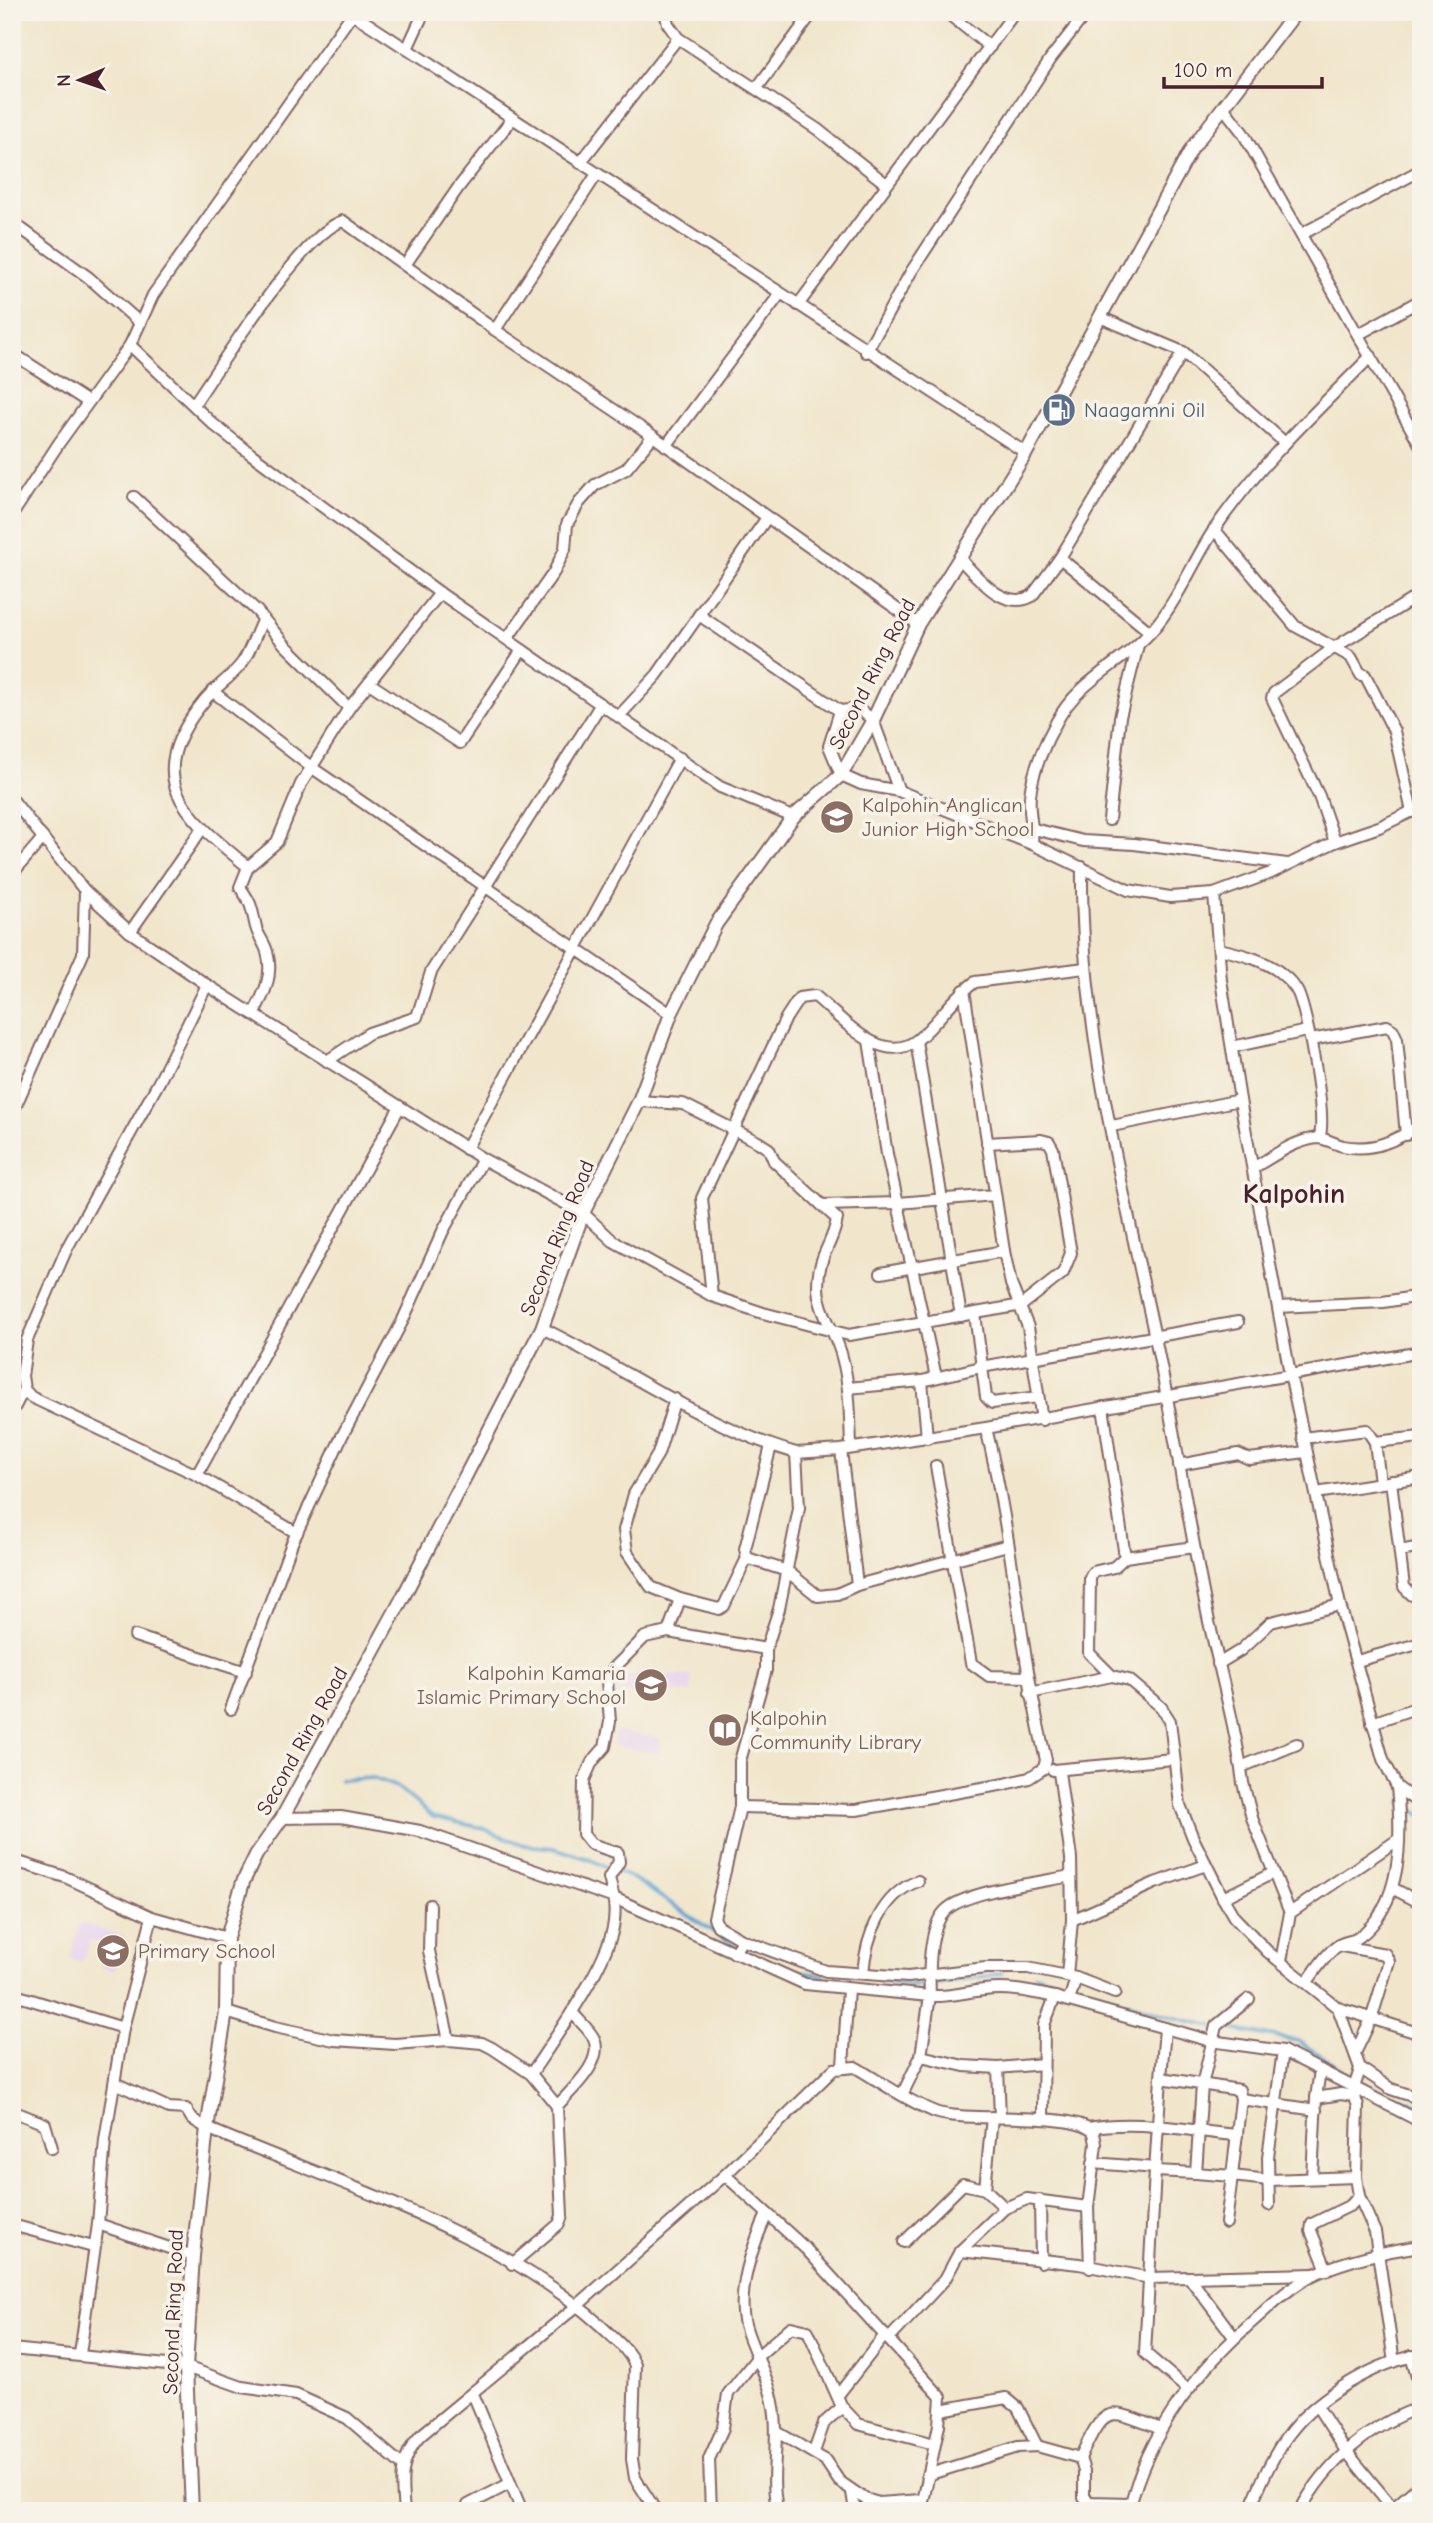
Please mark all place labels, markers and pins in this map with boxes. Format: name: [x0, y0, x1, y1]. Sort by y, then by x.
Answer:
fuel station icon: Naagamni Oil: [1040, 391, 1078, 429]
place label: Naagamni Oil: [1084, 398, 1205, 422]
place label: Kalpohin Anglican Junior High School: [862, 793, 1034, 841]
school or university icon: Kalpohin Anglican Junior High School: [818, 798, 856, 836]
place label: Kalpohin Kamaria Islamic Primary School: [417, 1661, 626, 1709]
school or university icon: Kalpohin Kamaria Islamic Primary School: [632, 1666, 670, 1704]
place label: Kalpohin Community Library: [750, 1706, 922, 1754]
library icon: Kalpohin Community Library: [706, 1711, 744, 1749]
school or university icon: Primary School: [94, 1932, 132, 1970]
place label: Primary School: [138, 1939, 276, 1963]

